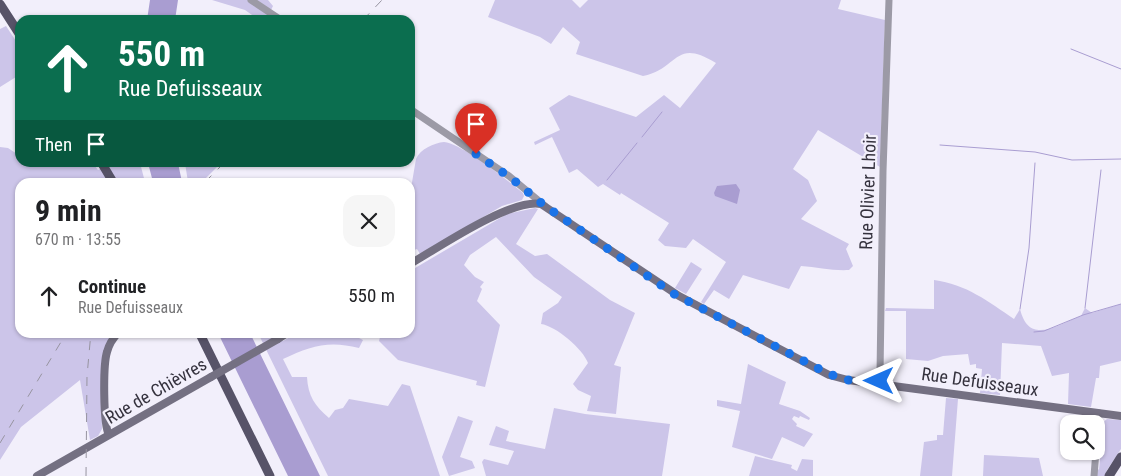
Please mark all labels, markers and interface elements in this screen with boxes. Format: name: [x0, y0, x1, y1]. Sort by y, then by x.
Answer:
text: 550 m: [118, 34, 205, 75]
icon: ahead: [35, 35, 100, 100]
text: Rue Defuisseaux: [118, 76, 262, 101]
pin: [455, 103, 497, 154]
icon: arrive: [462, 110, 490, 138]
icon: arrive: [82, 130, 110, 158]
text: Then: [35, 133, 72, 156]
street label: Rue Olivier Lhoir: [855, 133, 880, 250]
text: 9 min: [35, 193, 102, 228]
button: close: [343, 195, 395, 247]
text: 670 m · 13:55: [35, 230, 121, 249]
text: Continue: [78, 275, 146, 298]
icon: ahead: [35, 282, 63, 310]
text: 550 m: [348, 284, 395, 307]
text: Rue Defuisseaux: [78, 298, 183, 317]
street label: Rue de Chièvres: [101, 353, 210, 428]
position arrow: [852, 354, 904, 406]
street label: Rue Defuisseaux: [920, 363, 1040, 400]
map controls: [1060, 415, 1105, 460]
button: search: [1060, 415, 1105, 460]

